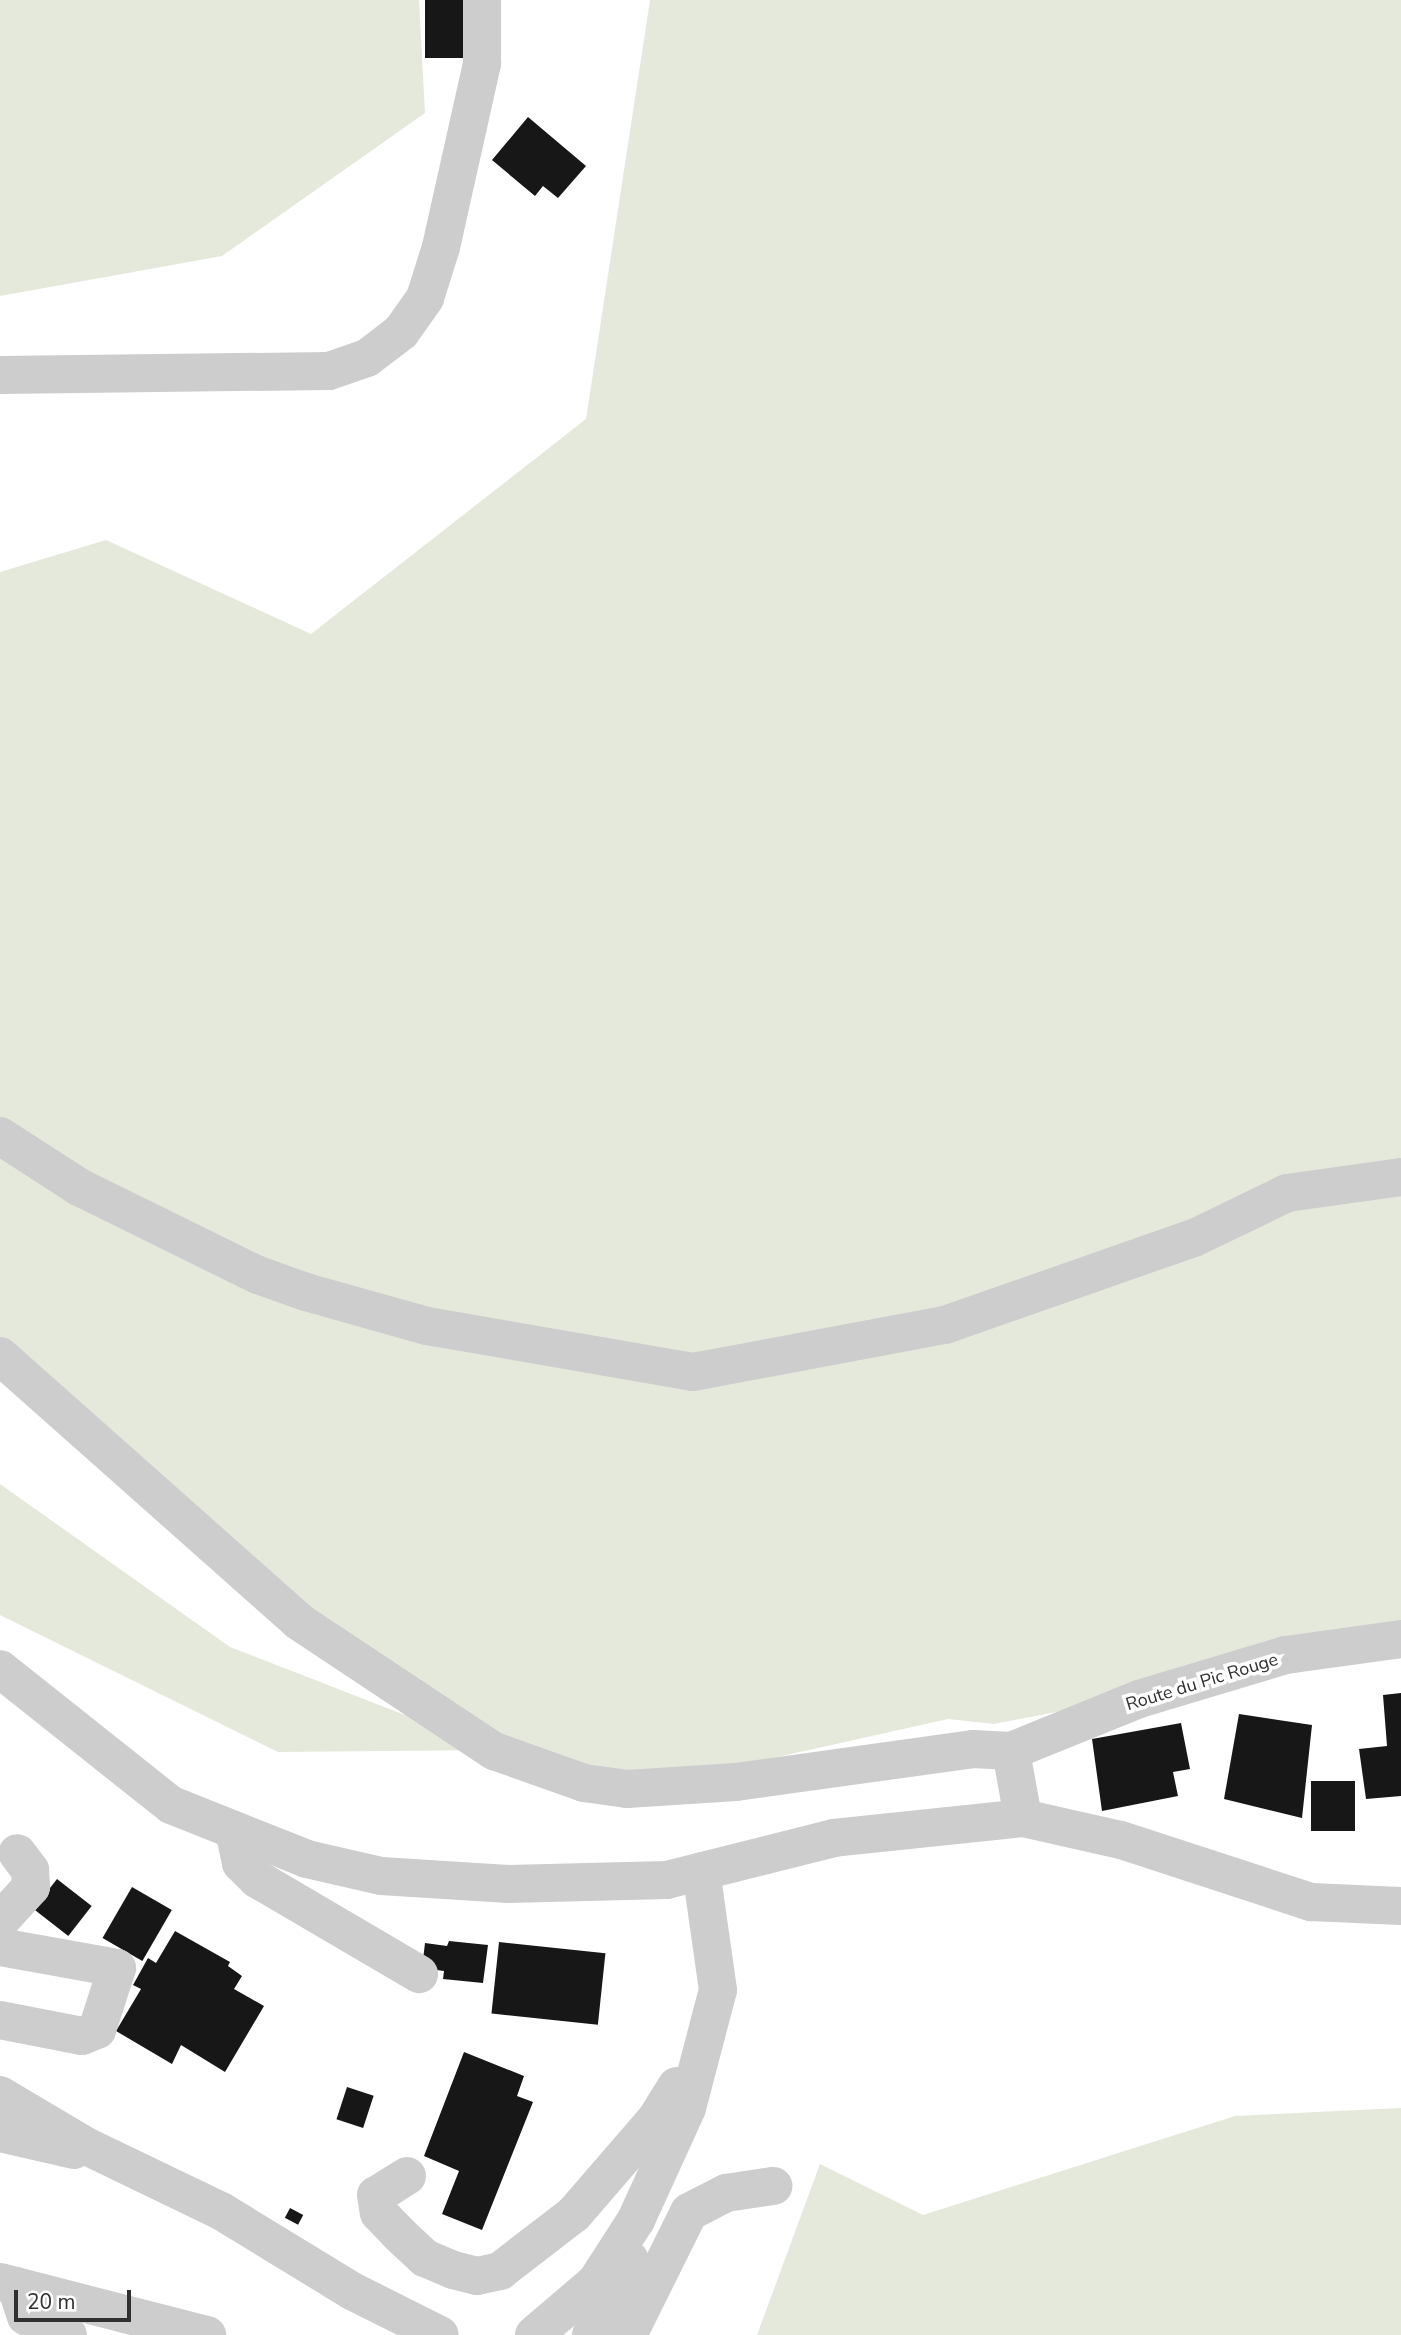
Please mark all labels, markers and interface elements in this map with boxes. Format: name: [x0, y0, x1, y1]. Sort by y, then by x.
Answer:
street label: Route du Pic Rouge: [1123, 1649, 1281, 1715]
scale bar: [18, 2276, 135, 2320]
text: 20 m: [27, 2288, 76, 2316]

